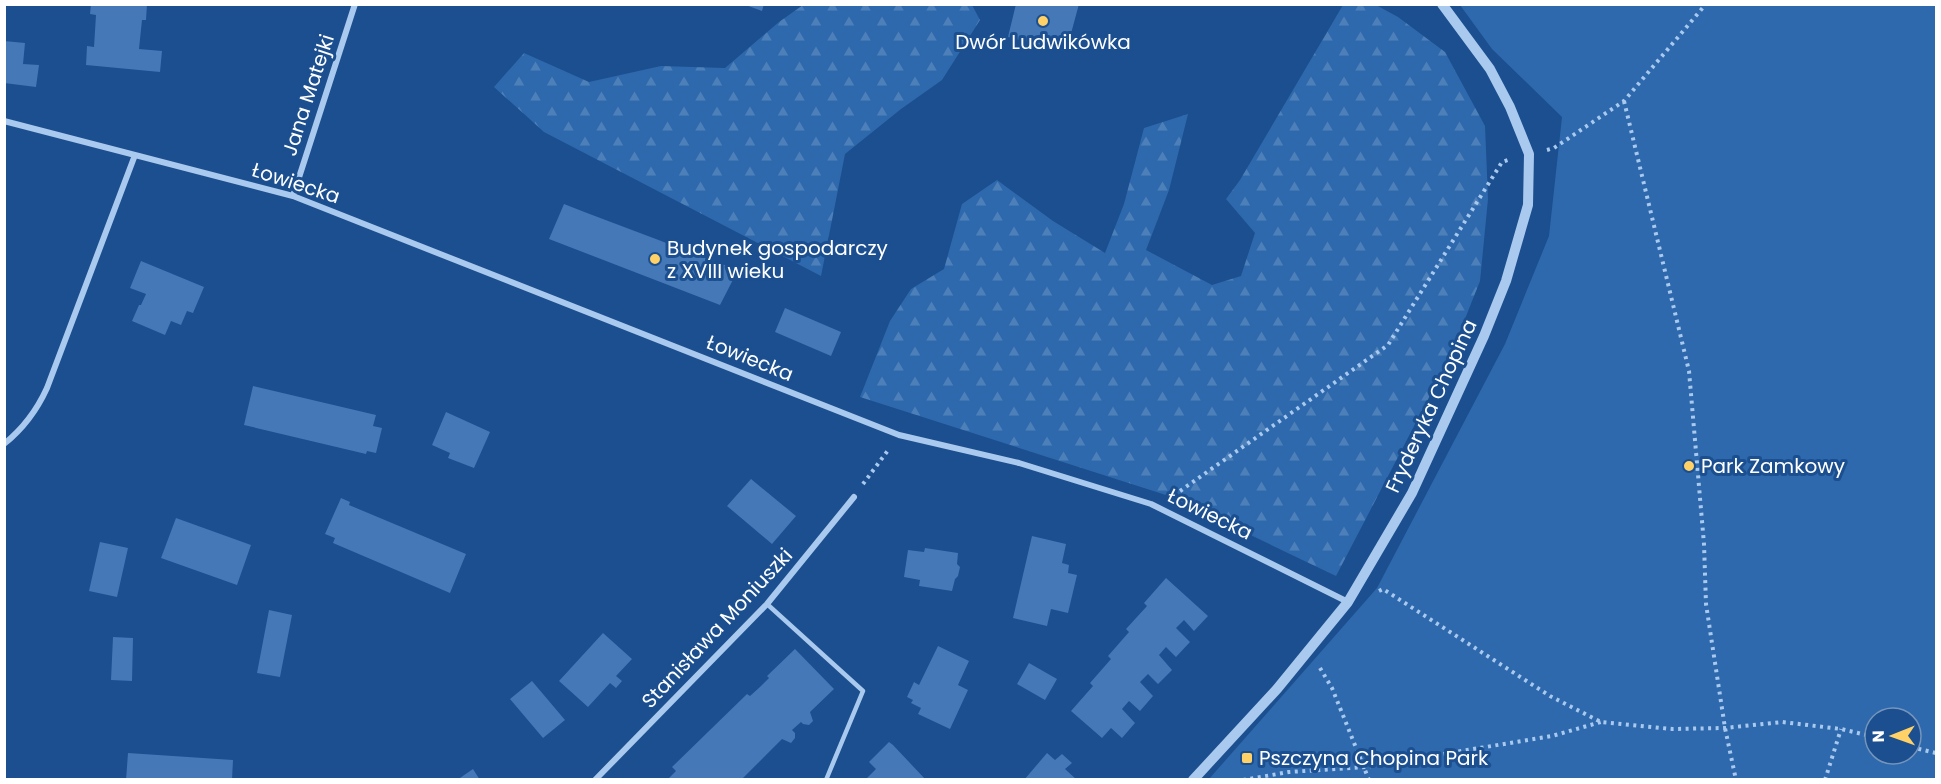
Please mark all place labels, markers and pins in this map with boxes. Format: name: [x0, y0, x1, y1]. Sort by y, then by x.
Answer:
marker: Dwór Ludwikówka: [1036, 14, 1050, 28]
place label: Dwór Ludwikówka: [955, 28, 1131, 56]
place label: Budynek gospodarczy z XVIII wieku: [667, 234, 888, 285]
marker: Budynek gospodarczy z XVIII wieku: [648, 252, 662, 266]
place label: Park Zamkowy: [1701, 452, 1845, 480]
marker: Park Zamkowy: [1682, 459, 1696, 473]
place label: Pszczyna Chopina Park: [1259, 744, 1489, 772]
marker: Pszczyna Chopina Park: [1240, 751, 1254, 765]

